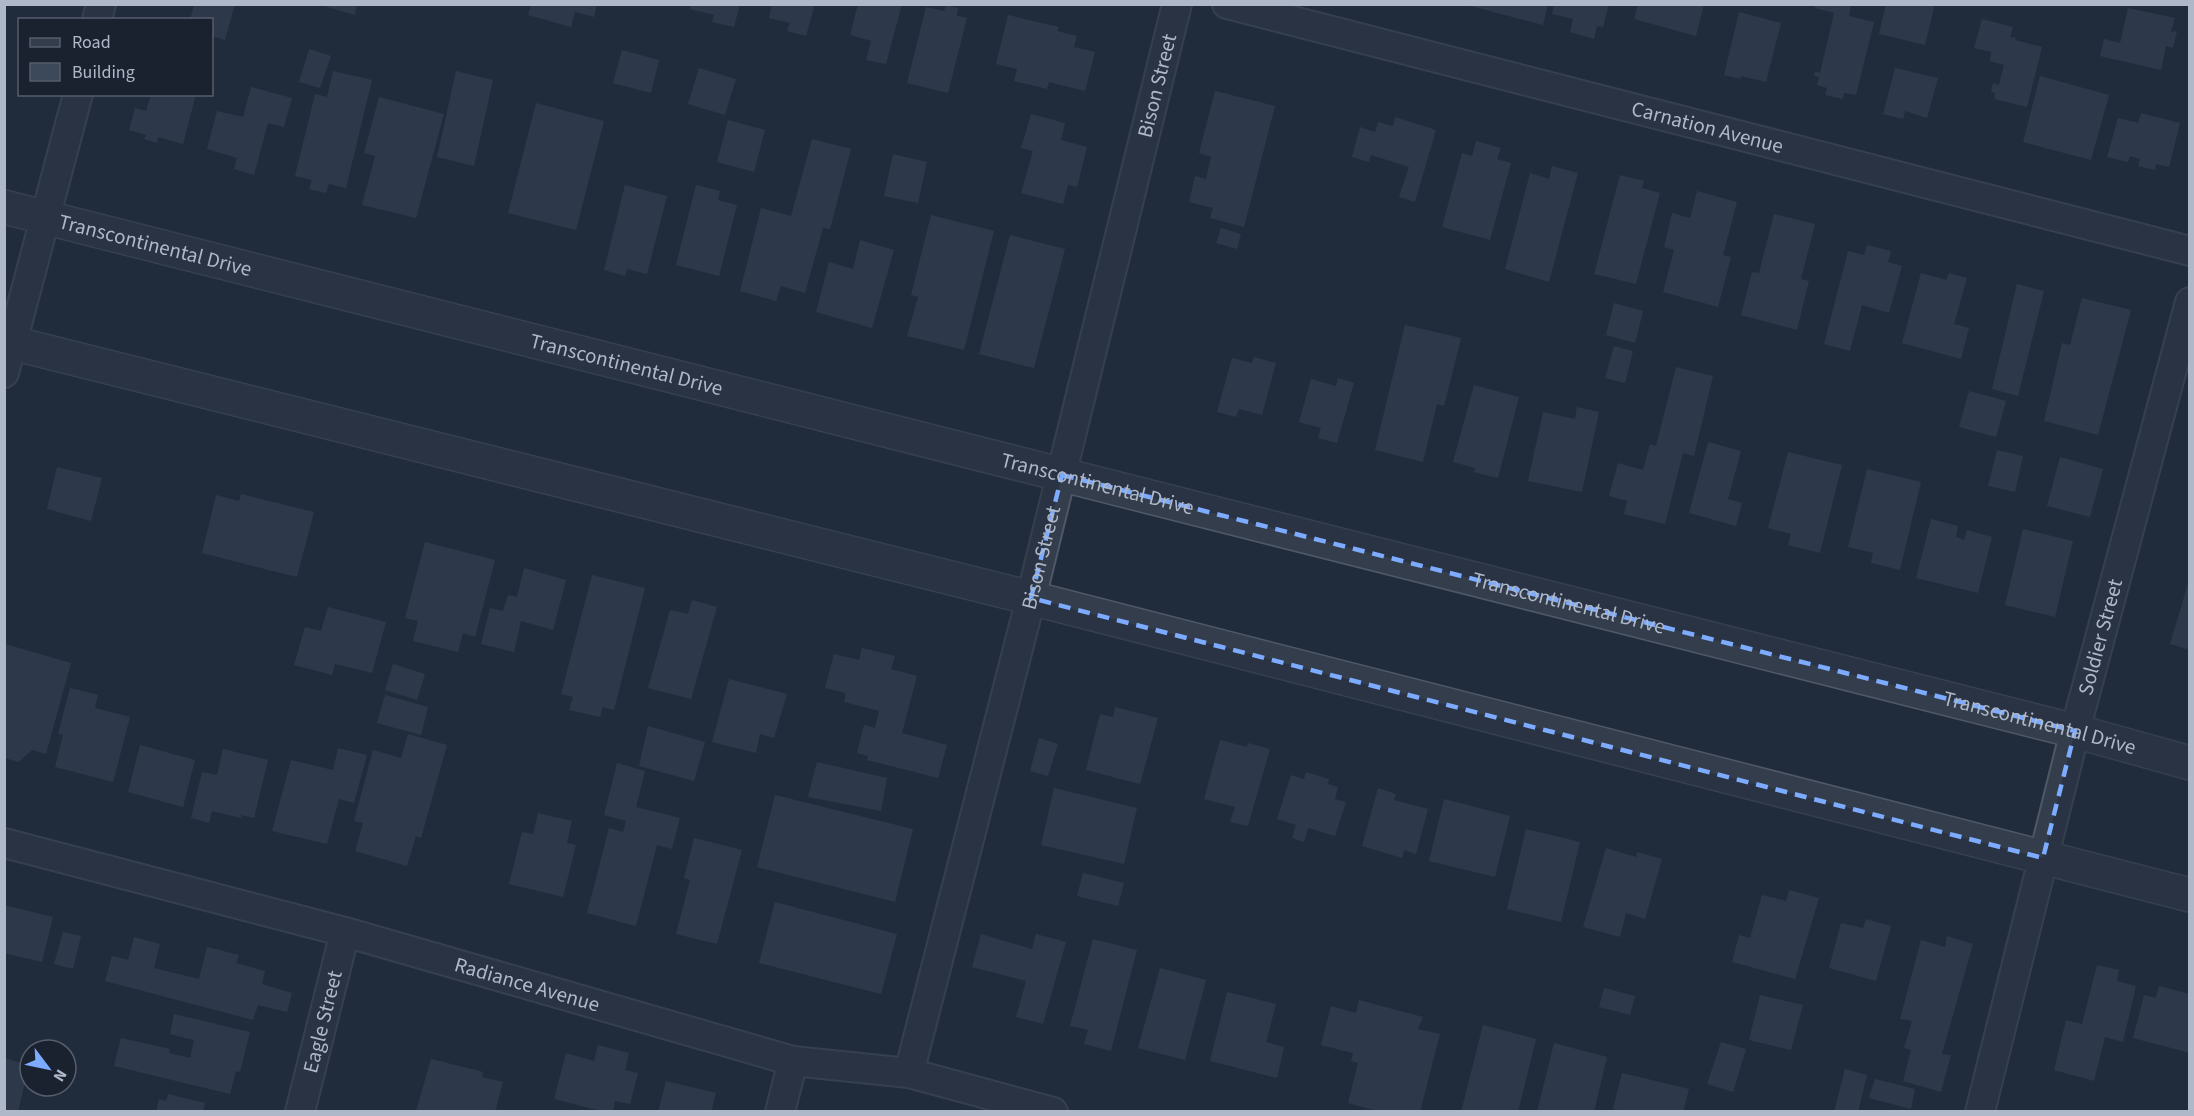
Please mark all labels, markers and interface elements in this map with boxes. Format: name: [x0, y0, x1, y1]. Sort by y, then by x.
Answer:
legend: [18, 18, 213, 96]
text: Road: [72, 30, 111, 55]
street label: Bison Street: [1130, 31, 1184, 141]
text: Building: [72, 60, 135, 85]
street label: Carnation Avenue: [1628, 93, 1787, 161]
street label: Transcontinental Drive: [56, 206, 255, 284]
street label: Transcontinental Drive: [527, 326, 726, 403]
street label: Transcontinental Drive: [998, 445, 1197, 523]
street label: Bison Street: [1014, 503, 1068, 613]
street label: Transcontinental Drive: [1469, 564, 1668, 642]
street label: Soldier Street: [2070, 575, 2130, 699]
street label: Transcontinental Drive: [1940, 683, 2140, 762]
street label: Radiance Avenue: [451, 949, 603, 1020]
street label: Eagle Street: [295, 967, 350, 1076]
north arrow: [18, 1038, 78, 1098]
text: N: [48, 1065, 72, 1086]

